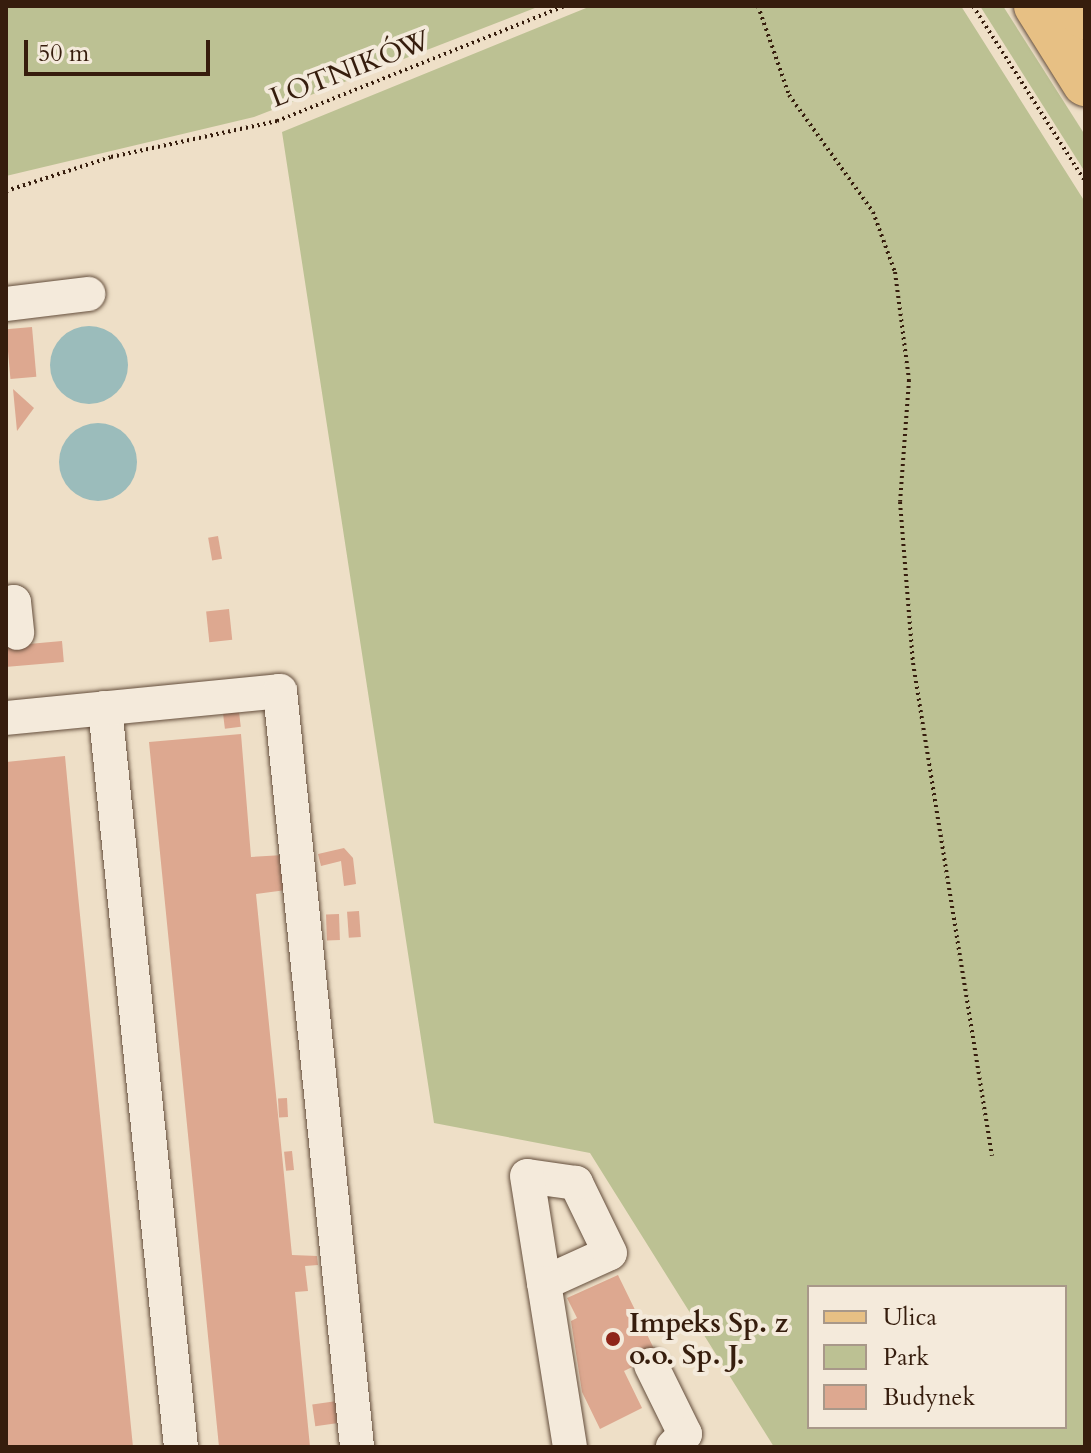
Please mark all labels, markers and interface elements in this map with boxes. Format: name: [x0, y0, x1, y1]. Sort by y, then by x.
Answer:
street label: LOTNIKÓW: [265, 23, 435, 115]
scale bar: [28, 24, 214, 74]
text: 50 m: [38, 37, 89, 70]
legend: [807, 1285, 1067, 1429]
text: Ulica: [883, 1301, 937, 1334]
place label: Impeks Sp. z o.o. Sp. J.: [629, 1306, 788, 1372]
marker: Impeks Sp. z o.o. Sp. J.: [604, 1330, 622, 1348]
text: Park: [883, 1341, 929, 1374]
text: Budynek: [883, 1381, 975, 1414]

